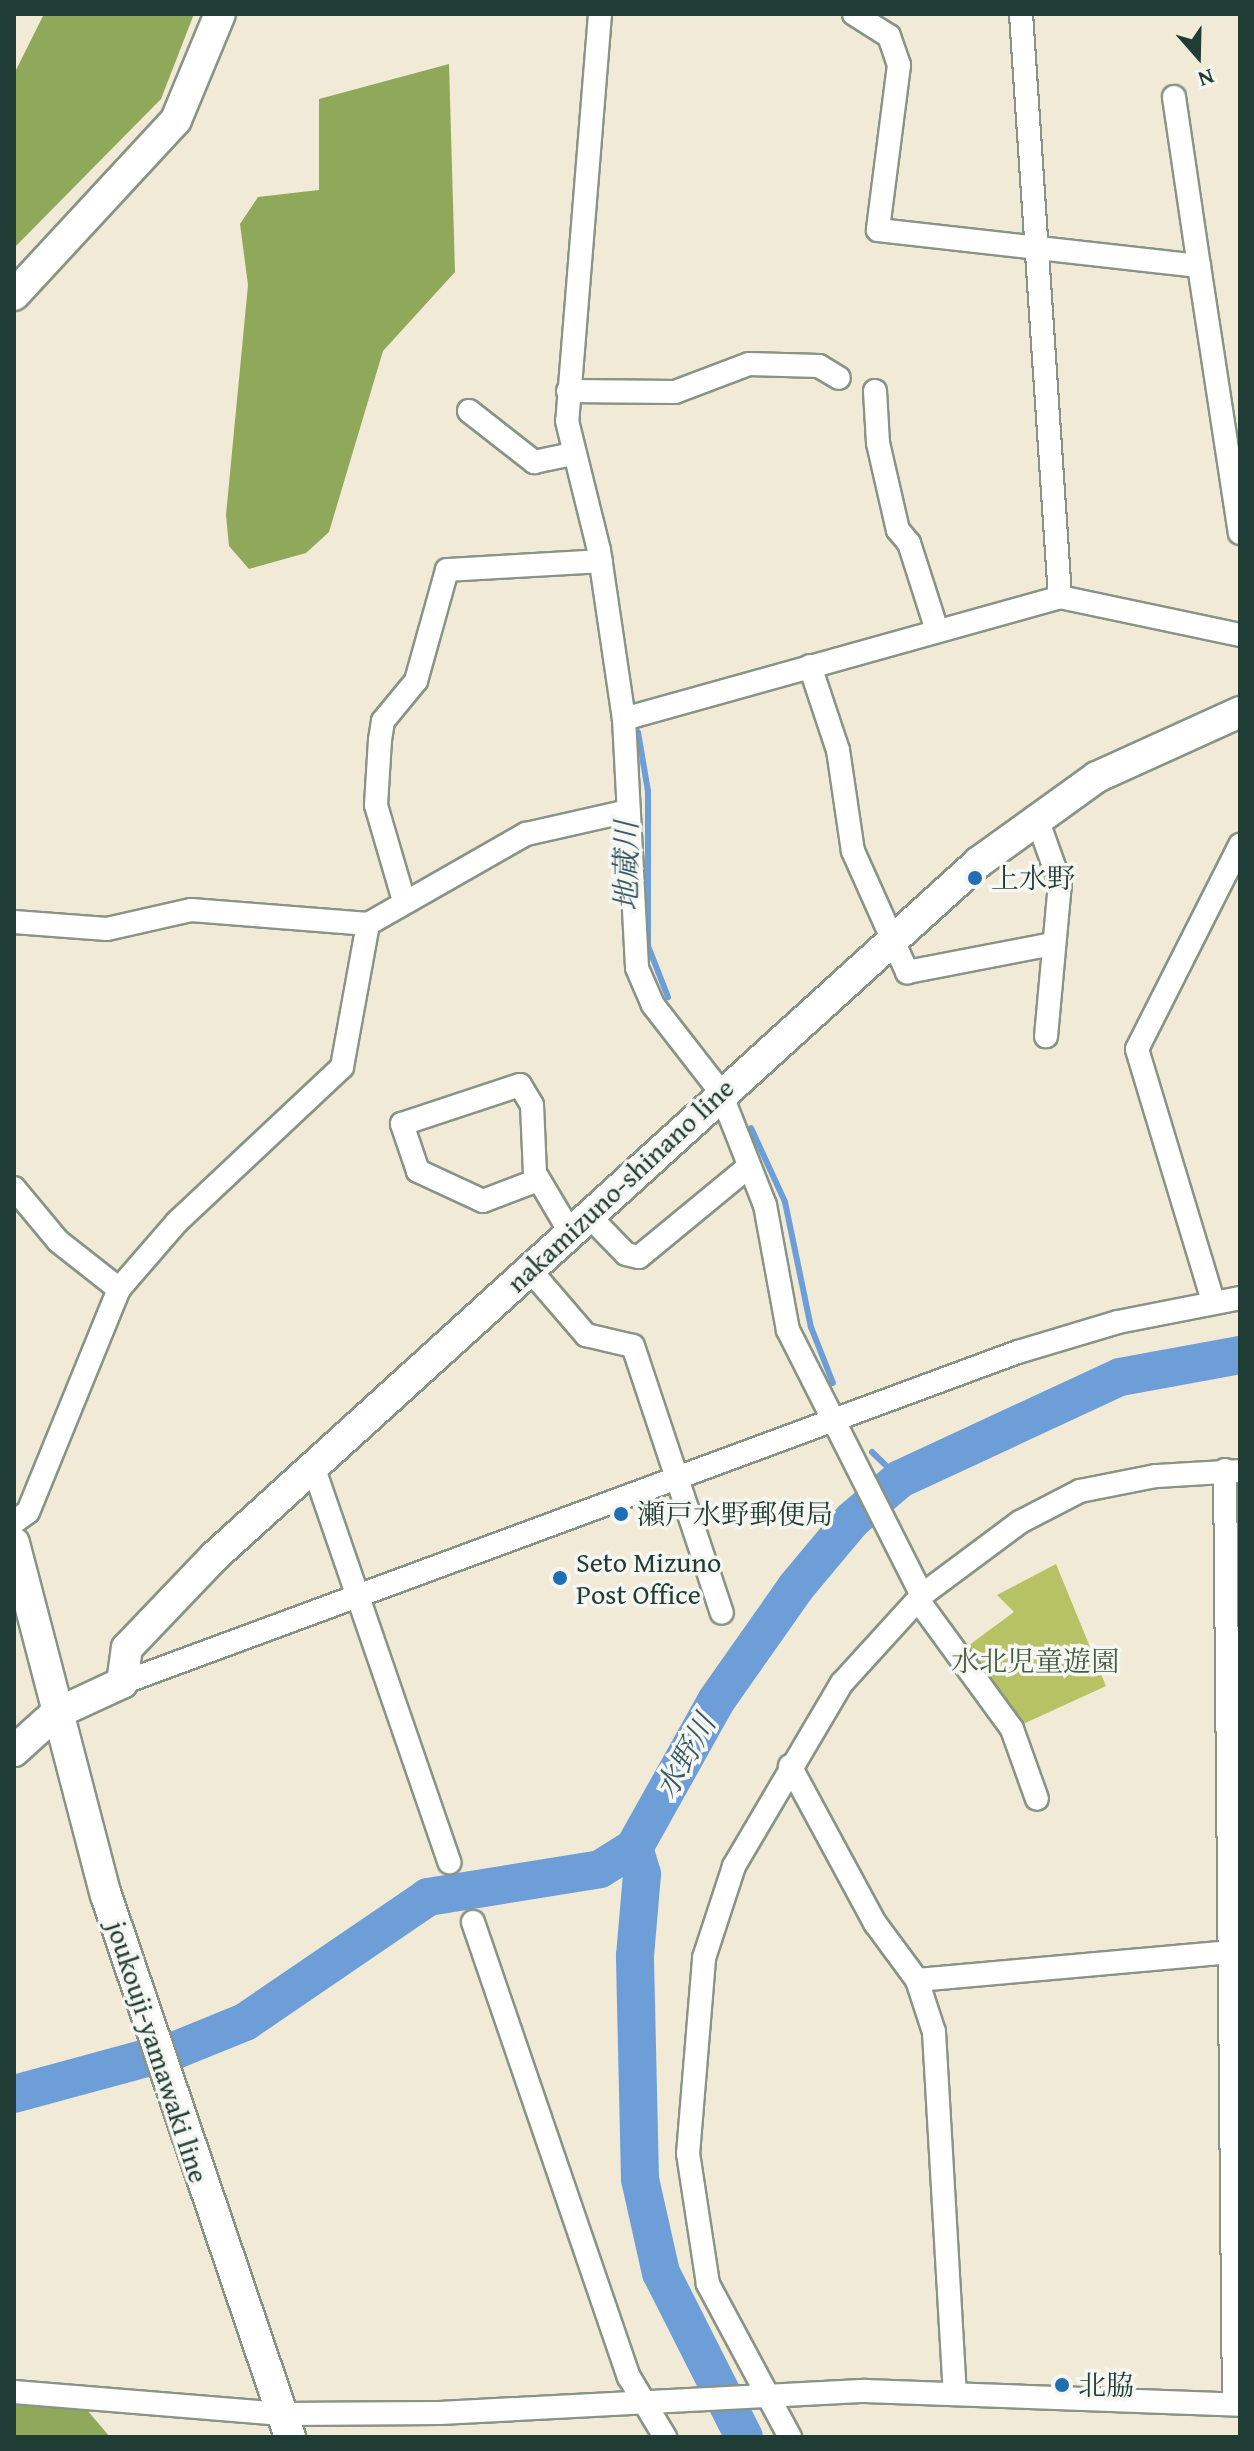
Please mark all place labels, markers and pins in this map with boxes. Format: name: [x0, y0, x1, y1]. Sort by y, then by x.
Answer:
place label: 上水野: [991, 861, 1075, 895]
marker: 上水野: [966, 869, 984, 887]
place label: 瀬戸水野郵便局: [637, 1497, 833, 1531]
marker: 瀬戸水野郵便局: [612, 1505, 630, 1523]
place label: Seto Mizuno Post Office: [576, 1545, 721, 1611]
marker: Seto Mizuno Post Office: [551, 1569, 569, 1587]
place label: 北脇: [1078, 2368, 1134, 2402]
marker: 北脇: [1053, 2376, 1071, 2394]

